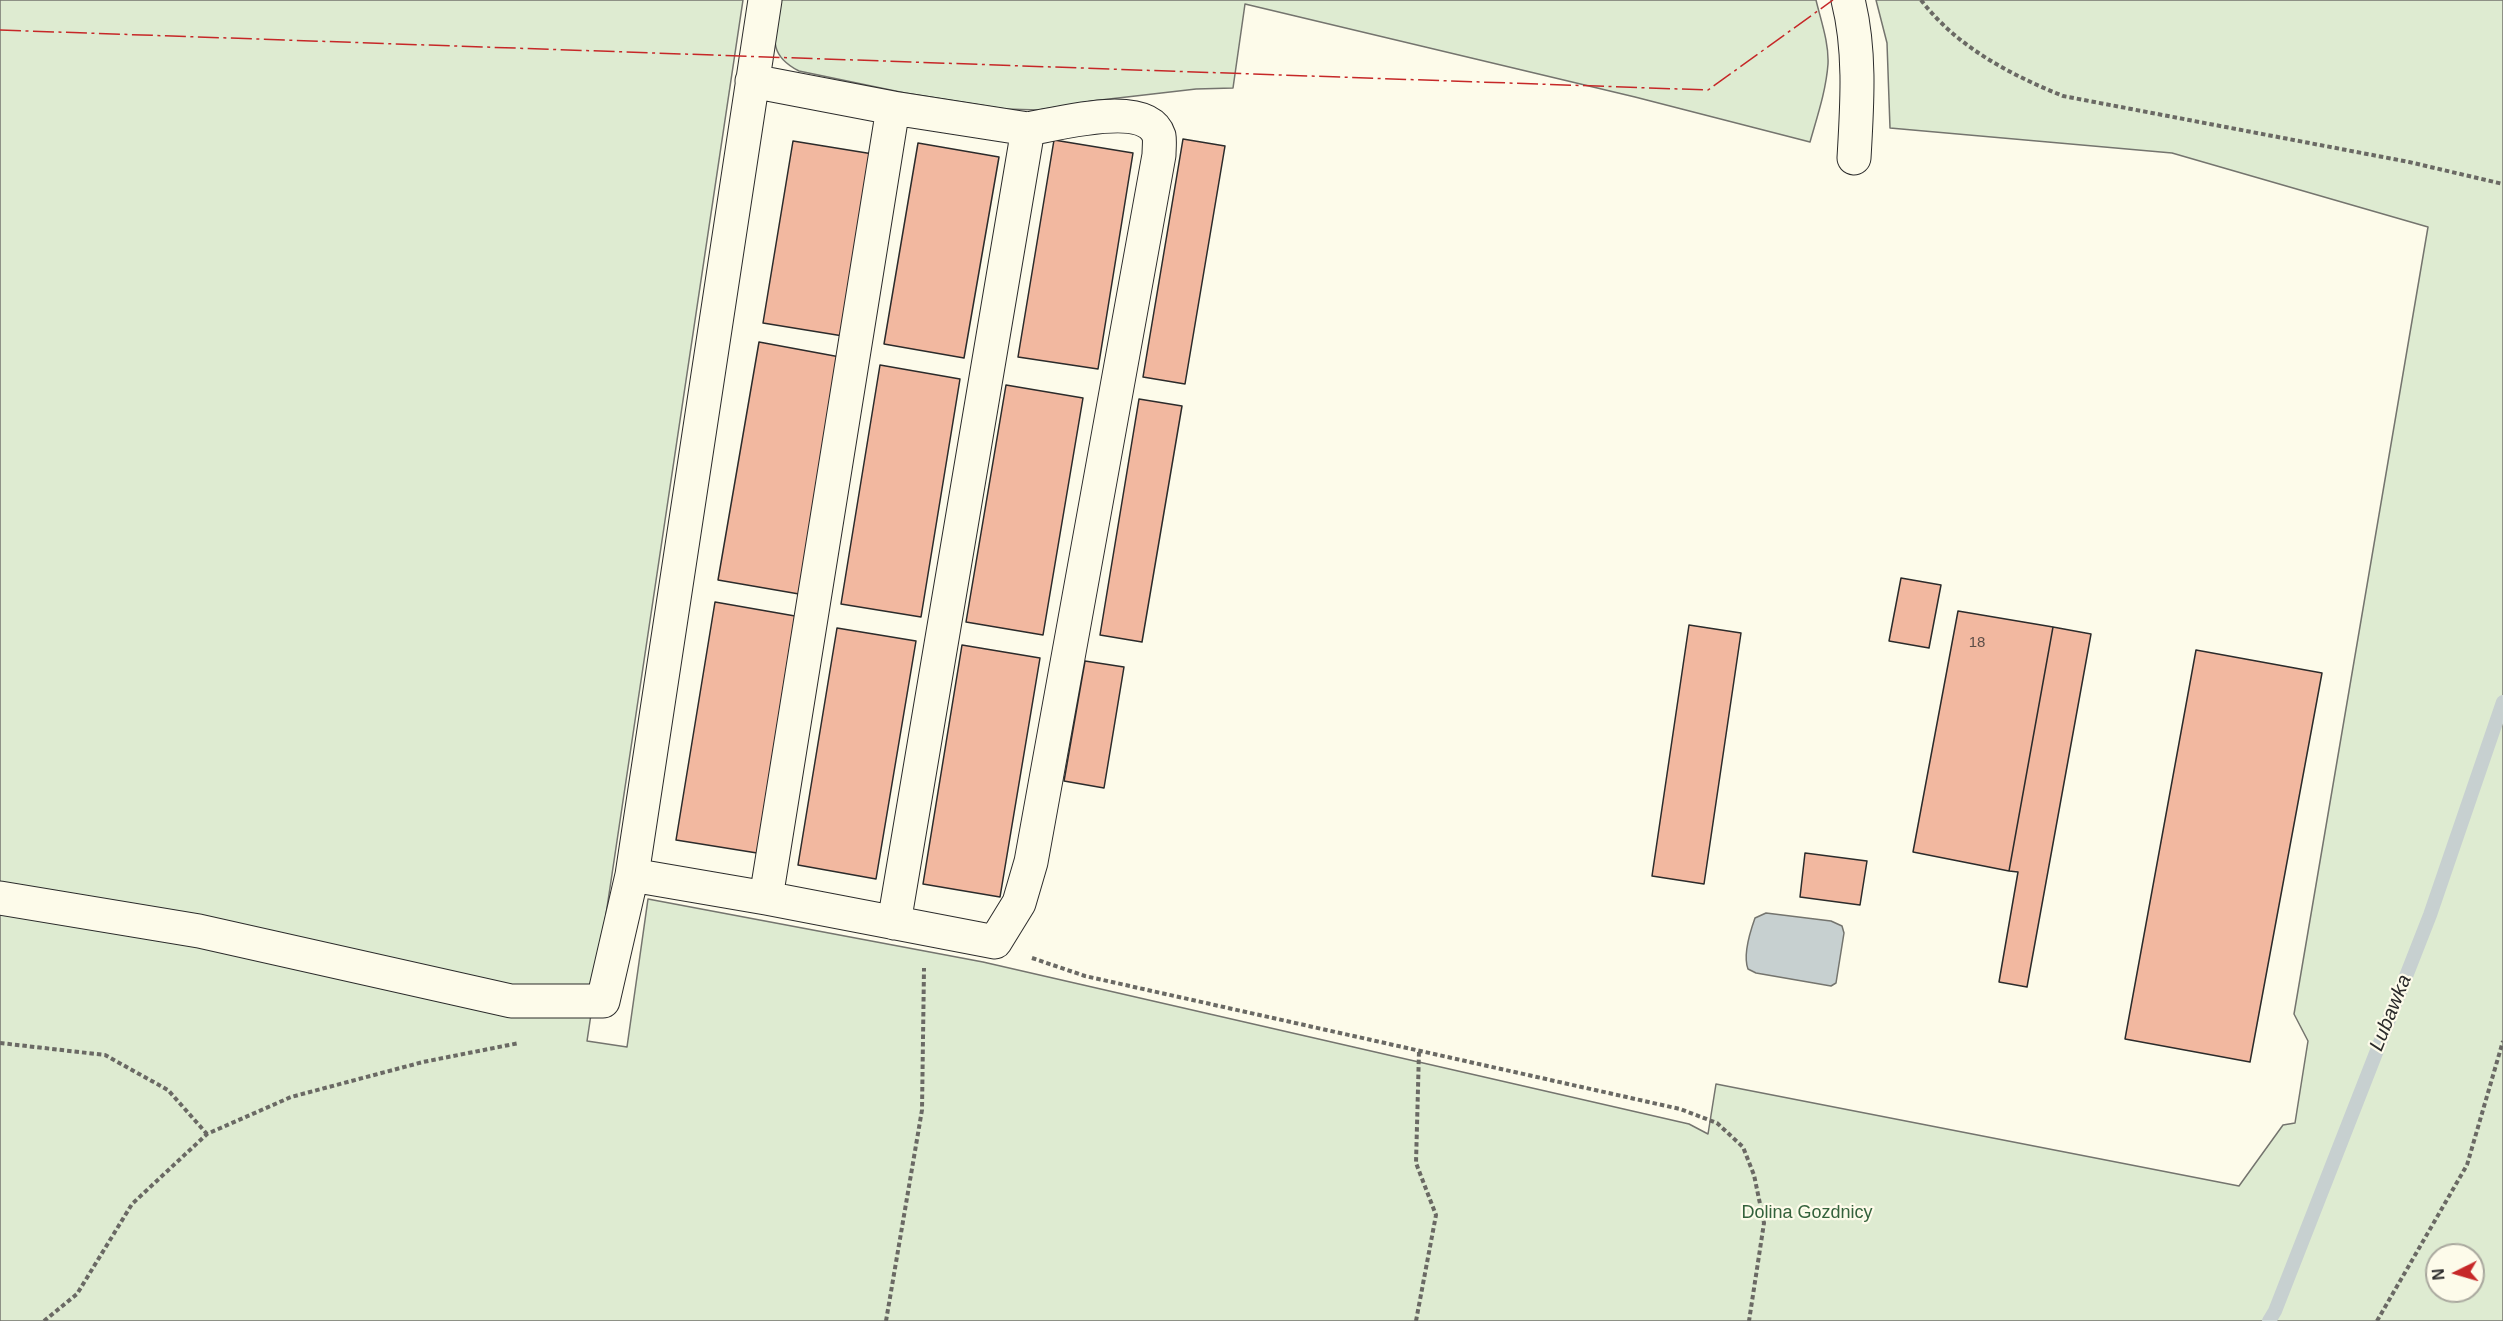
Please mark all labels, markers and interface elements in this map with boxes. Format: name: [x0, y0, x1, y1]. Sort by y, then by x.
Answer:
house number: 18: [1969, 634, 1985, 652]
water label: Lubawka: [2365, 971, 2417, 1055]
park label: Dolina Gozdnicy: [1741, 1202, 1873, 1224]
north arrow: [2425, 1243, 2485, 1303]
text: N: [2430, 1268, 2448, 1281]

